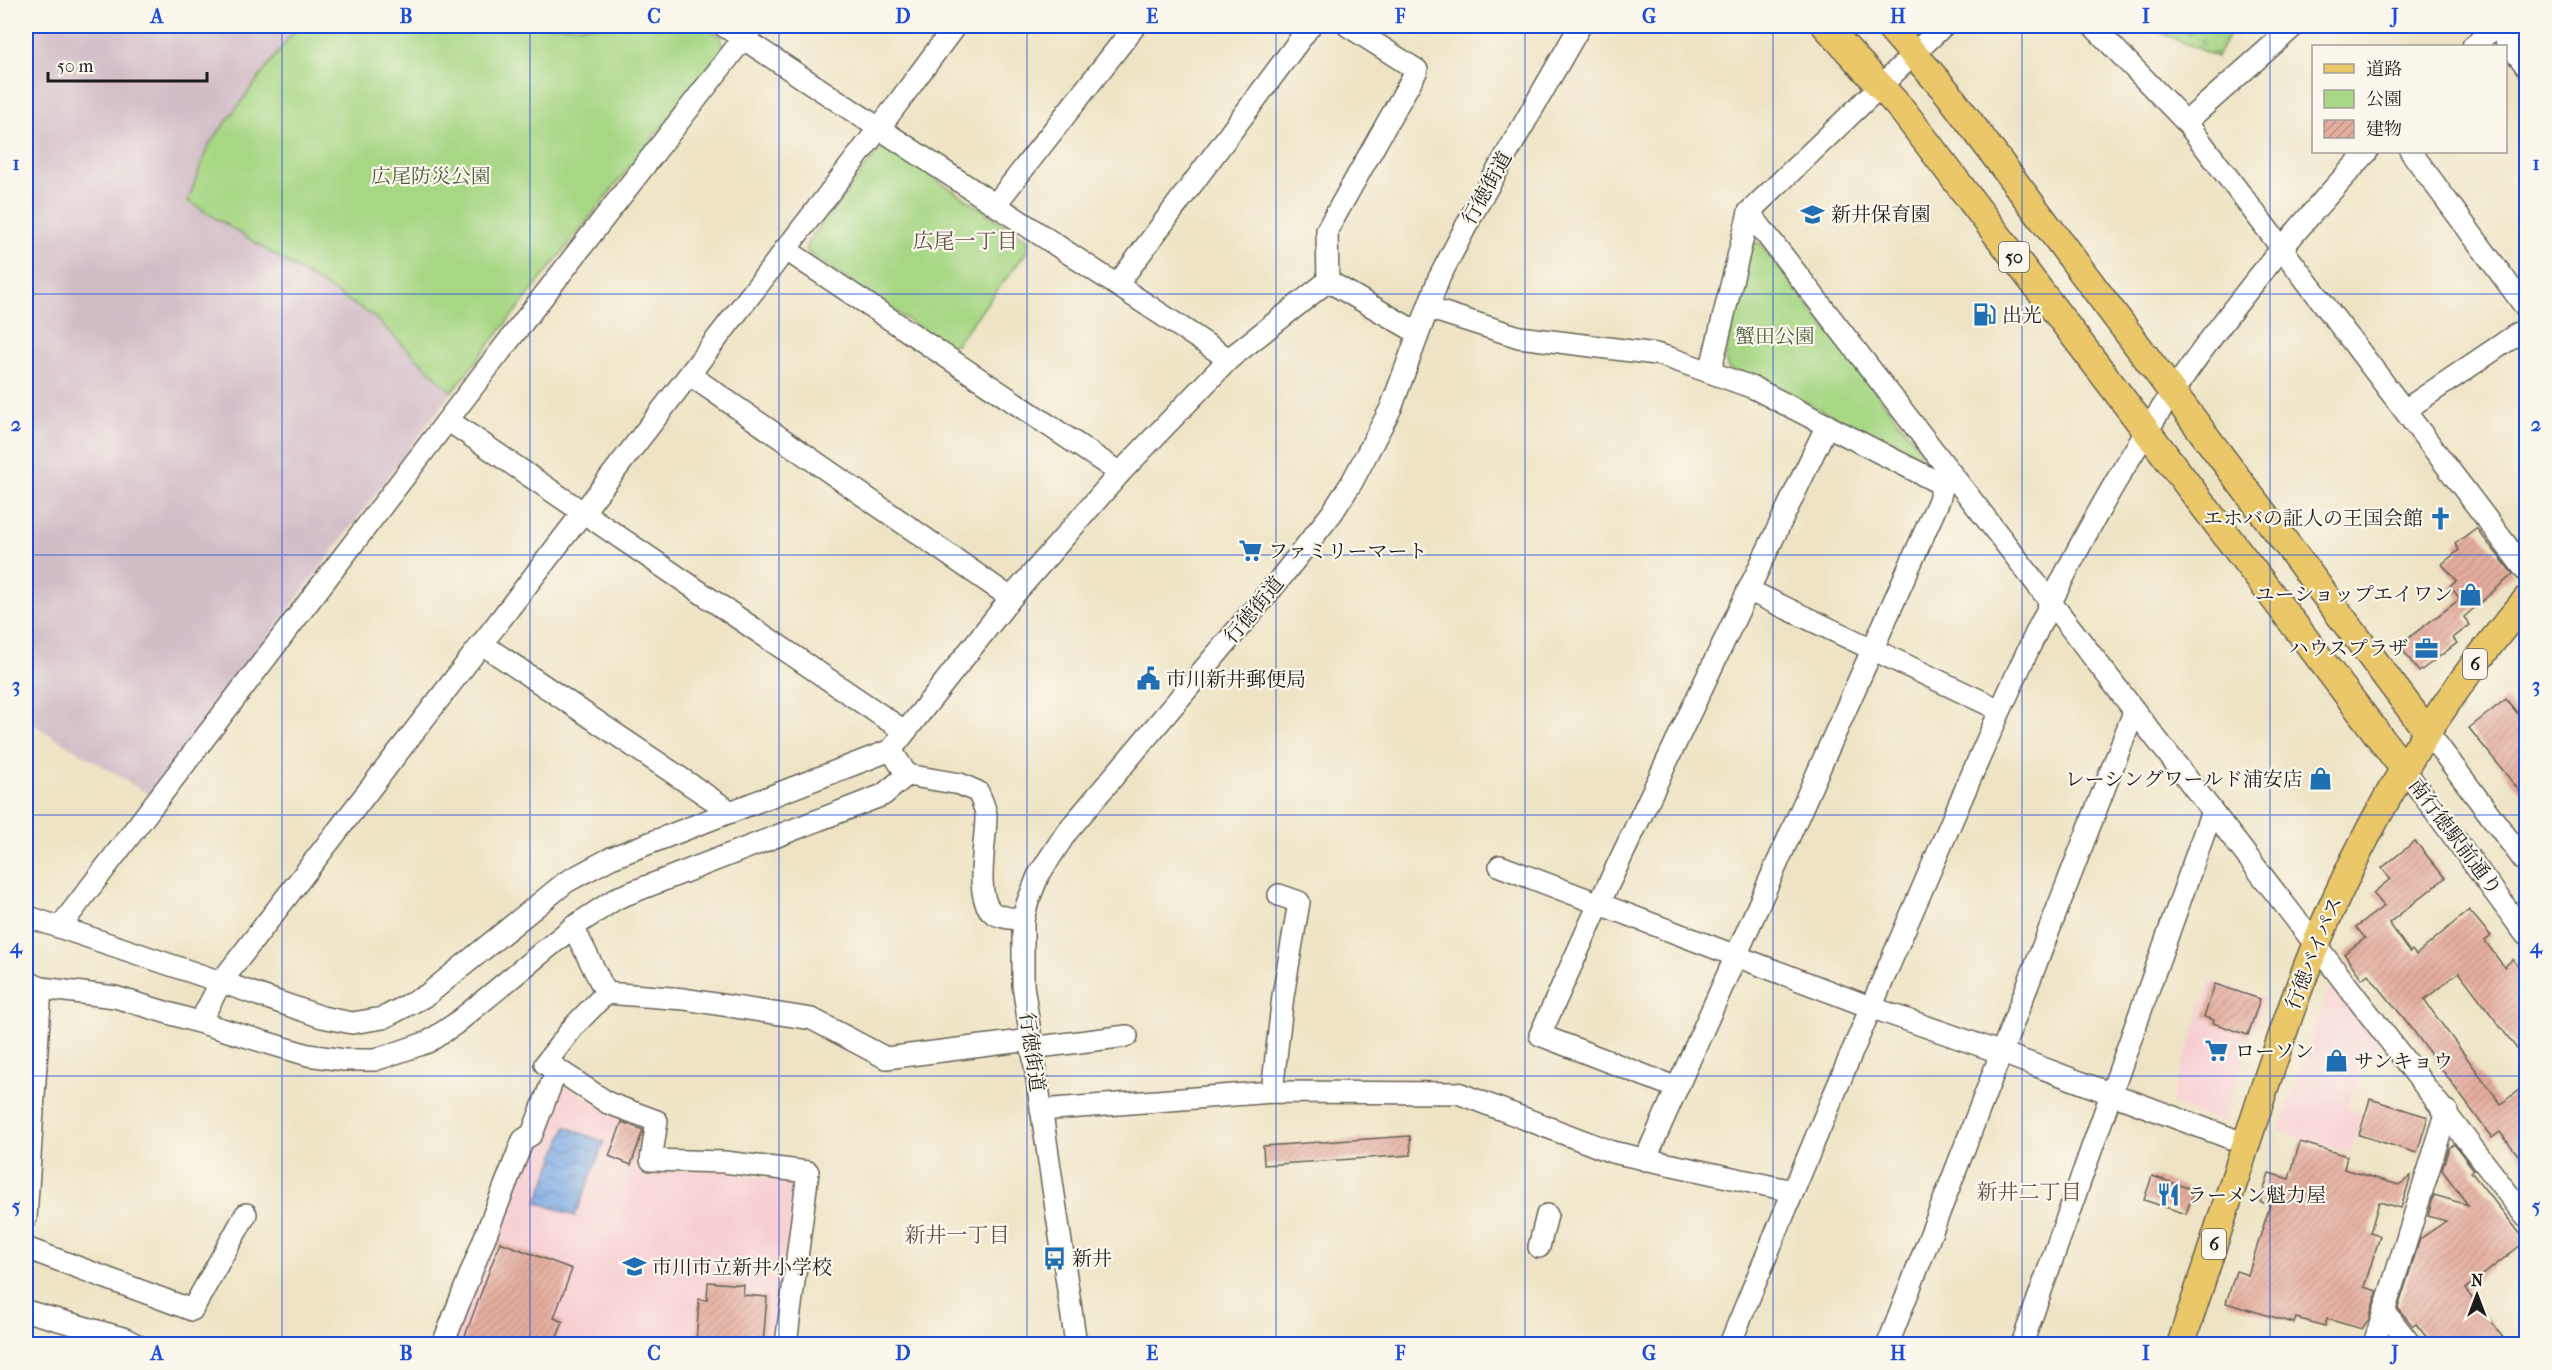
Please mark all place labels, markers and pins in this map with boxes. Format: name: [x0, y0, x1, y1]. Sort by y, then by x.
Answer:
school or university icon: 新井保育園: [1800, 201, 1826, 227]
place label: 新井保育園: [1831, 203, 1931, 226]
fuel station icon: 出光: [1971, 302, 1997, 328]
place label: 出光: [2002, 304, 2042, 327]
church icon: エホバの証人の王国会館: [2428, 505, 2454, 531]
place label: エホバの証人の王国会館: [2203, 507, 2423, 530]
supermarket icon: ファミリーマート: [1237, 538, 1263, 564]
place label: ファミリーマート: [1268, 540, 1428, 563]
shop icon: ユーショップエイワン: [2458, 581, 2484, 607]
place label: ユーショップエイワン: [2255, 583, 2453, 606]
office icon: ハウスプラザ: [2413, 635, 2439, 661]
place label: ハウスプラザ: [2289, 637, 2408, 660]
public building icon: 市川新井郵便局: [1135, 666, 1161, 692]
place label: 市川新井郵便局: [1166, 668, 1306, 691]
shop icon: レーシングワールド浦安店: [2308, 766, 2334, 792]
place label: レーシングワールド浦安店: [2065, 768, 2303, 791]
supermarket icon: ローソン: [2204, 1038, 2230, 1064]
place label: ローソン: [2235, 1040, 2314, 1063]
shop icon: サンキョウ: [2323, 1048, 2349, 1074]
place label: サンキョウ: [2354, 1050, 2453, 1073]
restaurant icon: ラーメン魁力屋: [2156, 1182, 2182, 1208]
place label: ラーメン魁力屋: [2187, 1184, 2326, 1207]
bus stop icon: 新井: [1041, 1245, 1067, 1271]
place label: 新井: [1072, 1247, 1112, 1270]
school or university icon: 市川市立新井小学校: [621, 1254, 647, 1280]
place label: 市川市立新井小学校: [652, 1256, 832, 1279]

